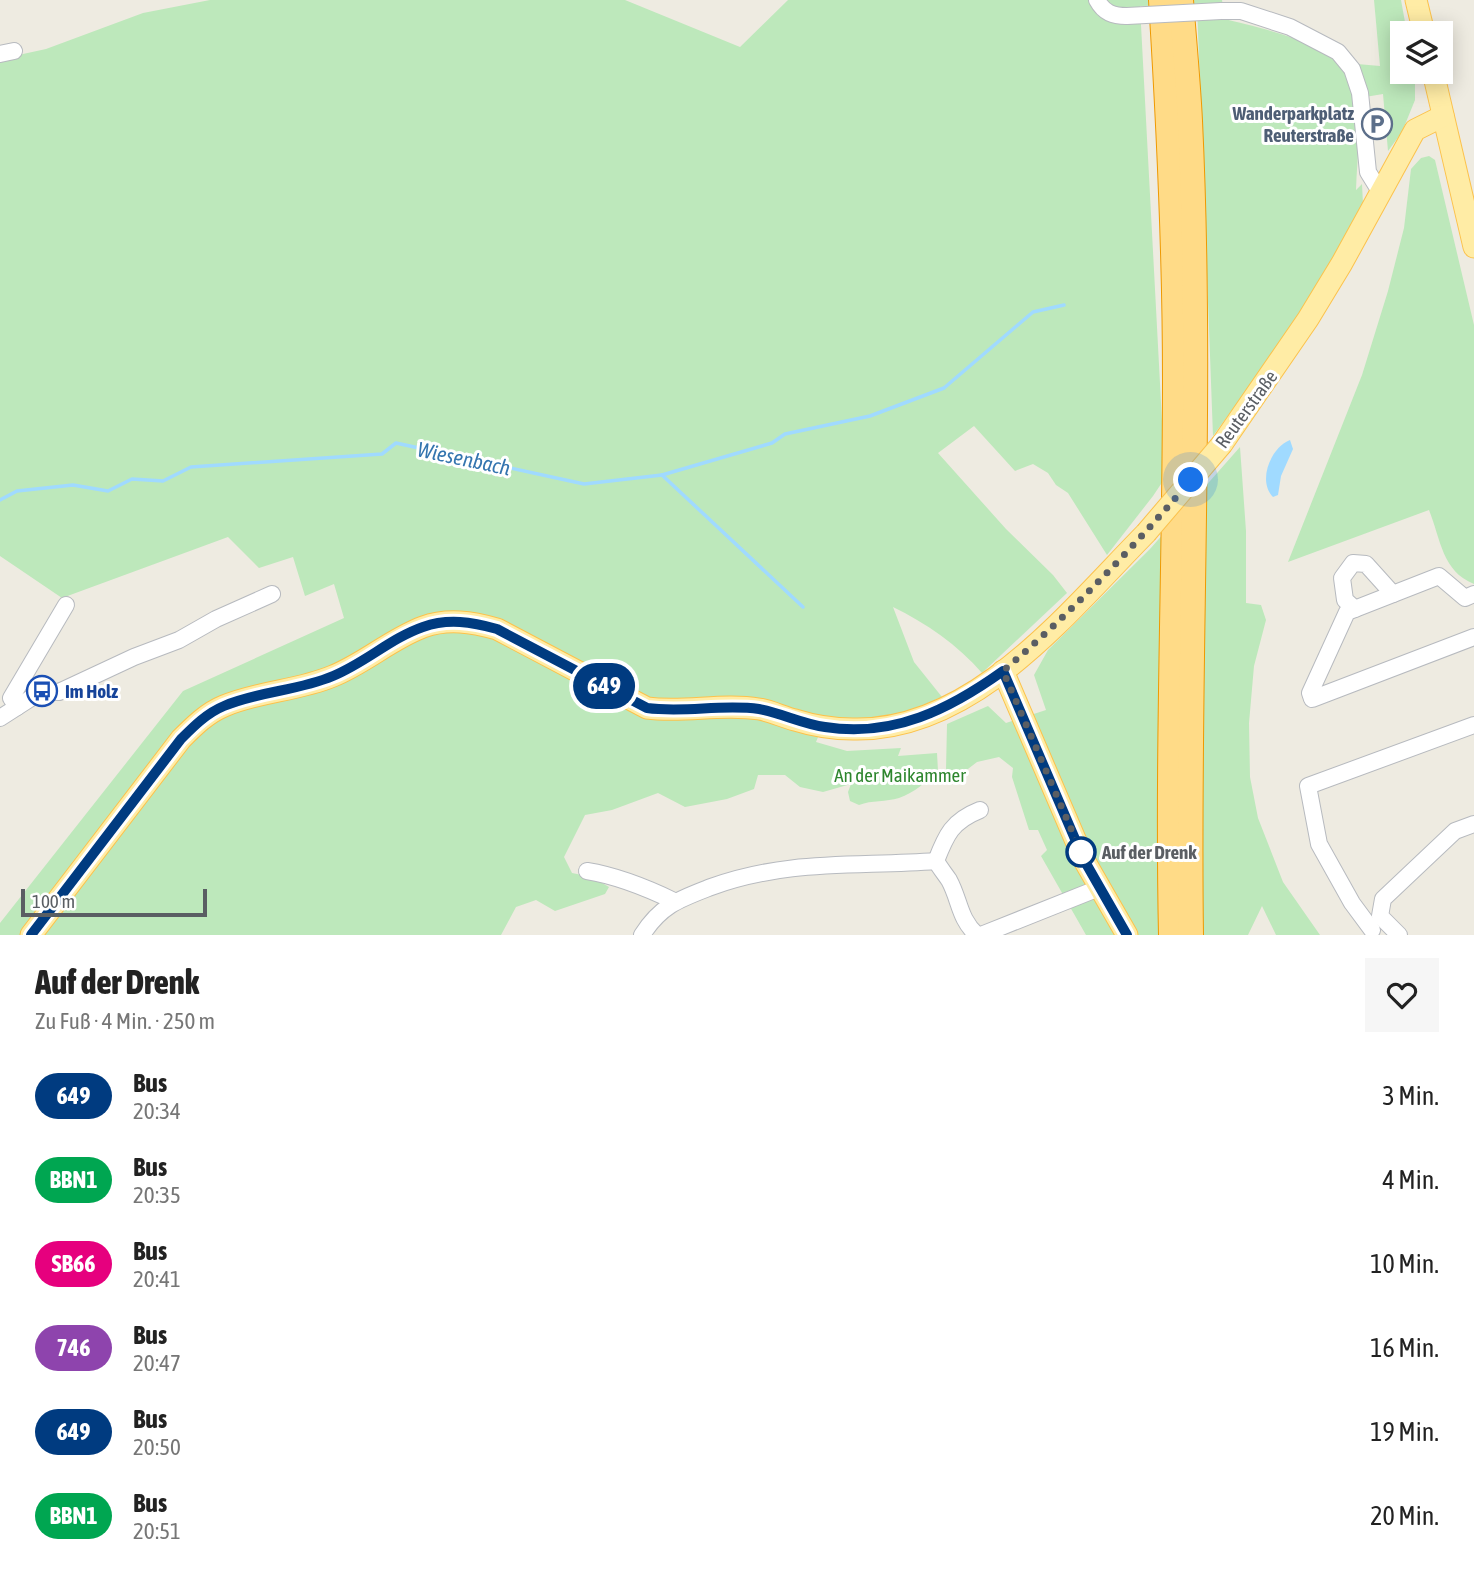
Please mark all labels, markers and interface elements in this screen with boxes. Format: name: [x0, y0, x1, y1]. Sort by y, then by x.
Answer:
map controls: [1390, 21, 1453, 84]
button: layers: [1390, 21, 1453, 84]
place label: Wanderparkplatz Reuterstraße: [1232, 102, 1354, 146]
parking icon: Wanderparkplatz Reuterstraße: [1360, 107, 1394, 141]
street label: Reuterstraße: [1210, 366, 1282, 452]
water label: Wiesenbach: [415, 436, 513, 480]
your location: [1173, 462, 1208, 497]
line badge: 649: [564, 663, 644, 709]
text: 649: [587, 672, 621, 699]
bus stop icon: Im Holz: [25, 674, 59, 708]
place label: Im Holz: [65, 680, 118, 702]
park label: An der Maikammer: [834, 764, 966, 786]
marker: Auf der Drenk: [1066, 837, 1096, 867]
place label: Auf der Drenk: [1101, 841, 1197, 863]
scale bar: [21, 886, 206, 918]
text: 100 m: [32, 890, 75, 912]
button: heart: [1365, 958, 1439, 1032]
text: Auf der Drenk: [35, 963, 199, 1001]
text: Zu Fuß · 4 Min. · 250 m: [35, 1008, 215, 1034]
text: Bus: [133, 1068, 167, 1098]
text: 3 Min.: [1383, 1081, 1439, 1111]
text: 649: [57, 1082, 90, 1109]
text: 20:34: [133, 1098, 181, 1124]
text: Bus: [133, 1152, 167, 1182]
text: 4 Min.: [1383, 1165, 1439, 1195]
text: BBN1: [49, 1166, 98, 1193]
text: 20:35: [133, 1182, 181, 1208]
text: Bus: [133, 1236, 167, 1266]
text: 10 Min.: [1370, 1249, 1439, 1279]
text: SB66: [51, 1250, 96, 1277]
text: 20:41: [133, 1266, 181, 1292]
text: Bus: [133, 1320, 167, 1350]
text: 16 Min.: [1370, 1333, 1439, 1363]
text: 746: [57, 1334, 90, 1361]
text: 20:47: [133, 1350, 181, 1376]
text: Bus: [133, 1404, 167, 1434]
text: 19 Min.: [1370, 1417, 1439, 1447]
text: 649: [57, 1418, 90, 1445]
text: 20:50: [133, 1434, 181, 1460]
text: Bus: [133, 1488, 167, 1518]
text: 20 Min.: [1370, 1501, 1439, 1531]
text: BBN1: [49, 1502, 98, 1529]
text: 20:51: [133, 1518, 181, 1544]

